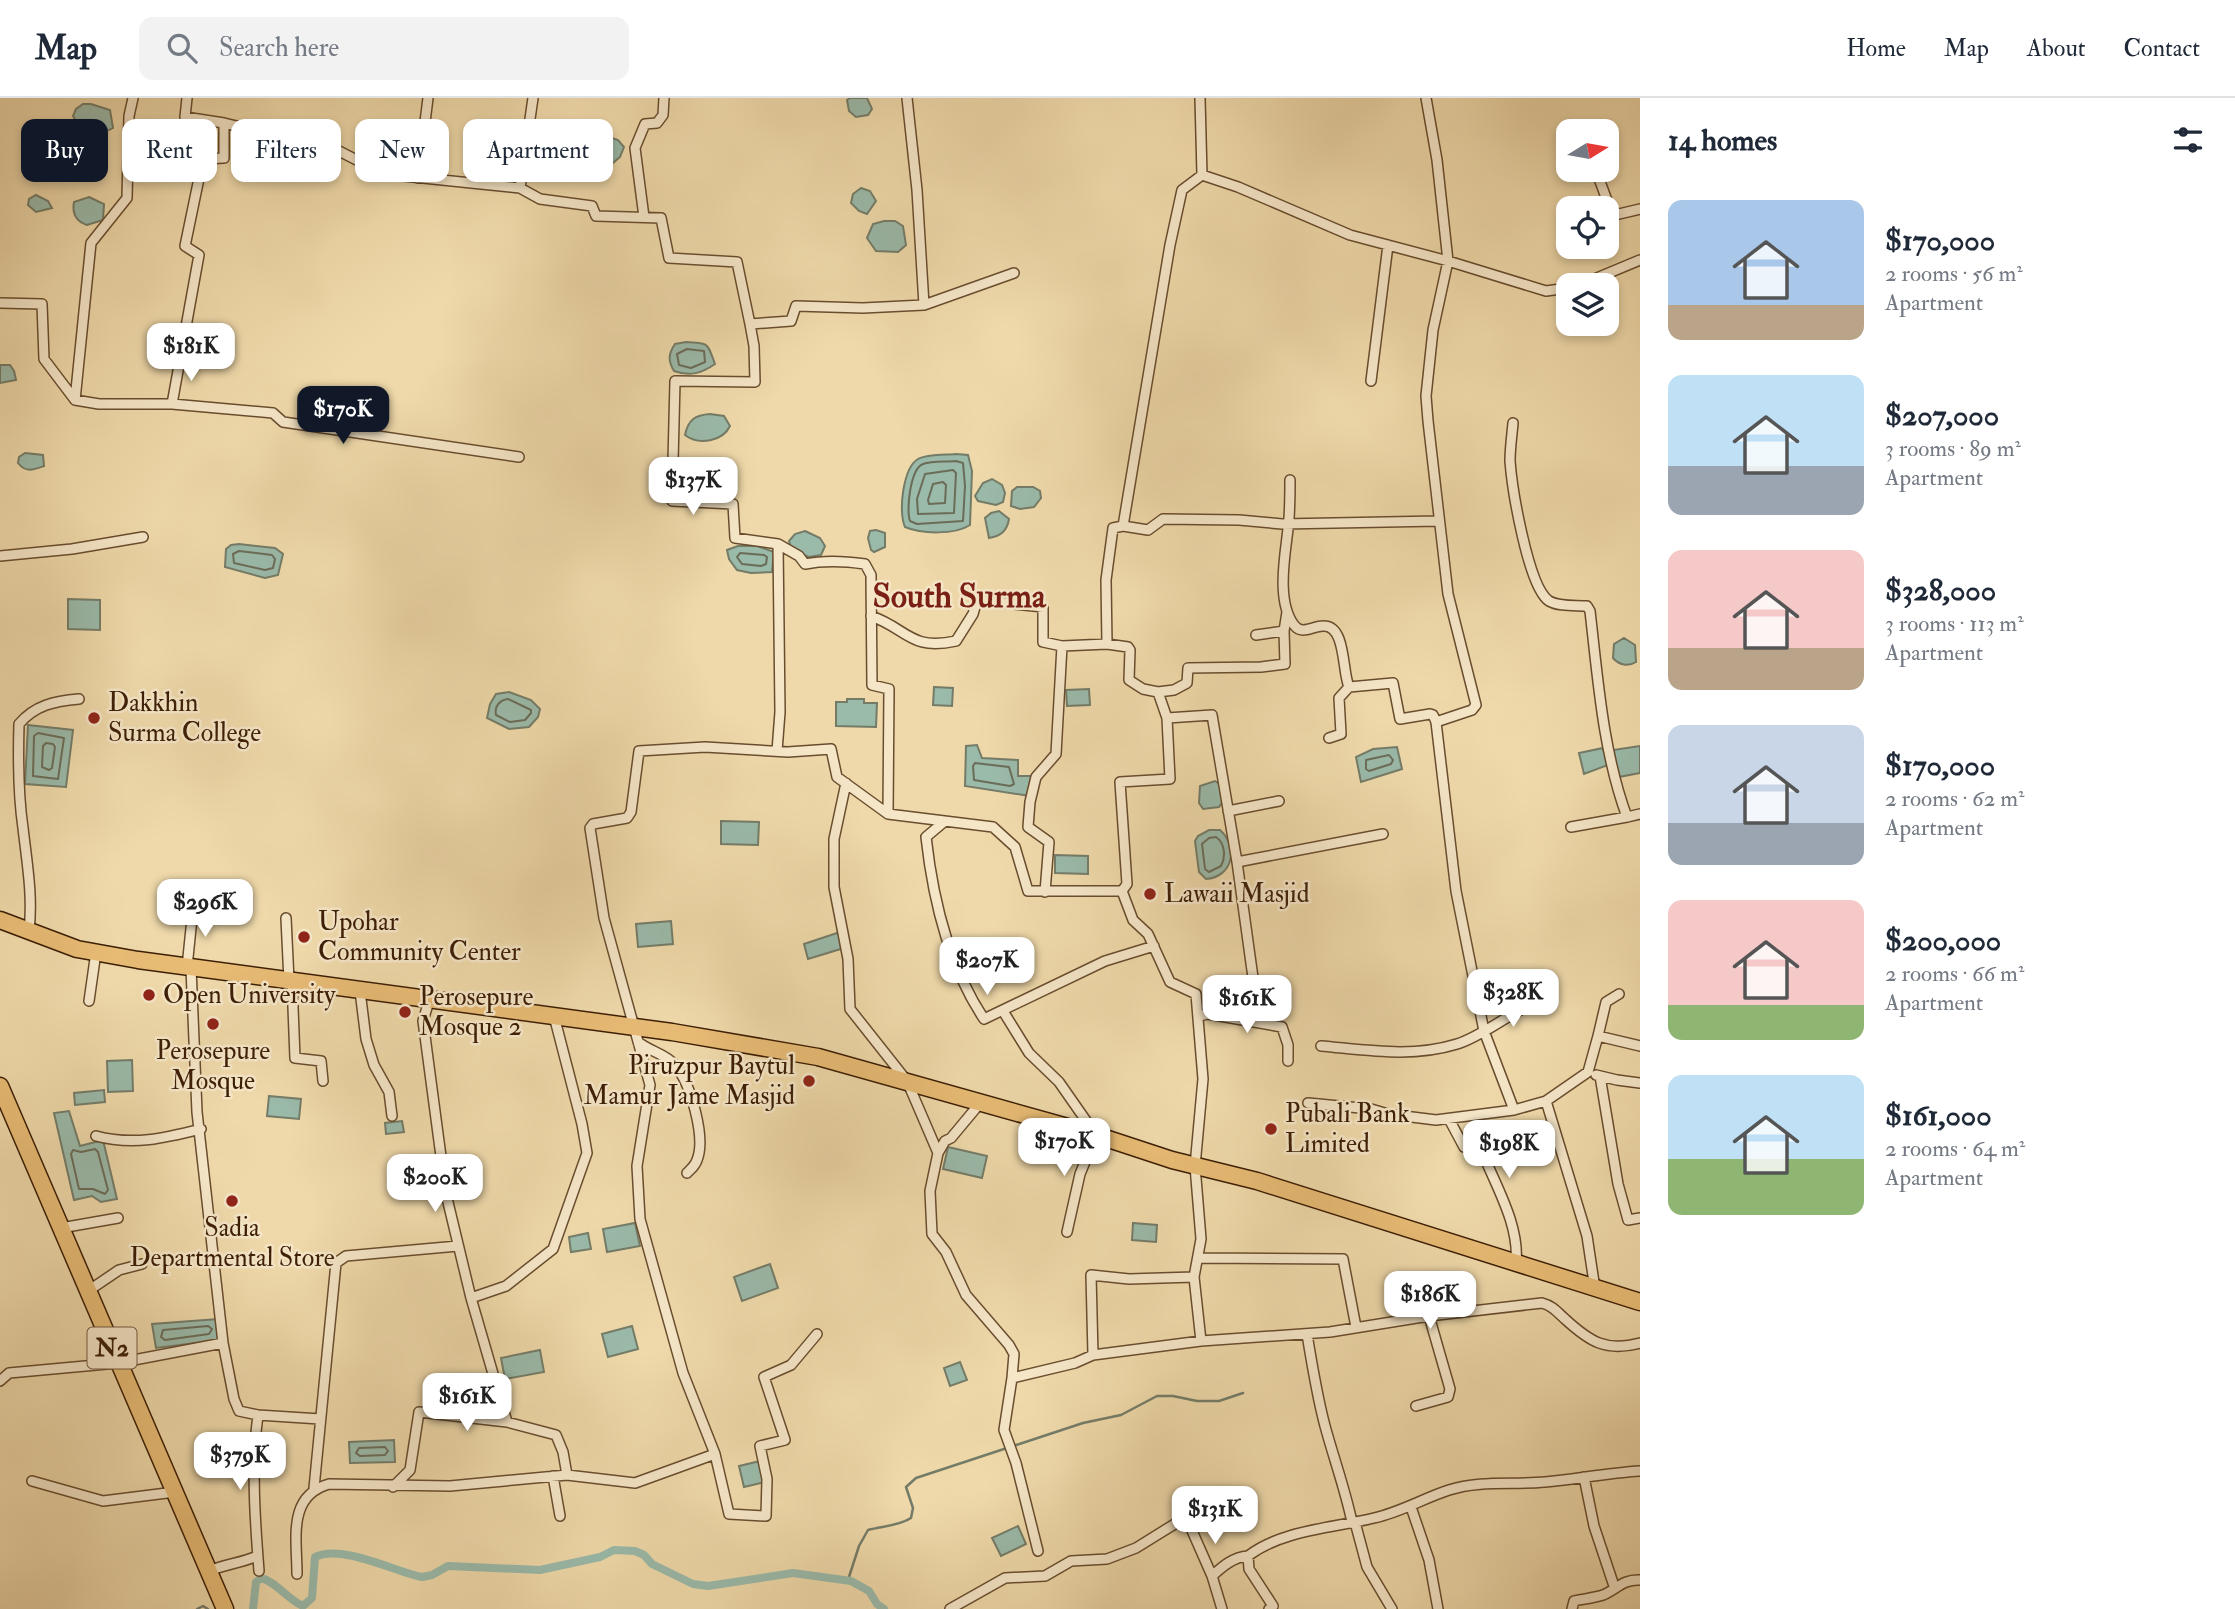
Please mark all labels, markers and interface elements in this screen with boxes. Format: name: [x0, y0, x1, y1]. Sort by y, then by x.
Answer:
search box: [139, 17, 629, 80]
text: Map: [35, 28, 97, 69]
icon: search: [163, 29, 201, 67]
text: Search here: [219, 32, 339, 64]
text: Home: [1846, 33, 1906, 64]
text: Map: [1944, 33, 1989, 64]
text: About: [2027, 33, 2086, 64]
text: Contact: [2124, 33, 2200, 64]
chip: Buy: [21, 119, 108, 182]
chip: Rent: [122, 119, 217, 182]
chip: Filters: [231, 119, 341, 182]
chip: New: [355, 119, 449, 182]
chip: Apartment: [463, 119, 613, 182]
north arrow: [1556, 119, 1619, 182]
map controls: [1556, 119, 1619, 336]
icon: filters: [2169, 121, 2207, 159]
text: 14 homes: [1668, 122, 1777, 159]
button: locate: [1556, 196, 1619, 259]
text: $170,000: [1885, 222, 1995, 259]
icon: home: [1724, 228, 1808, 312]
text: 2 rooms · 56 m²: [1885, 259, 2023, 288]
button: layers: [1556, 273, 1619, 336]
text: Apartment: [1885, 288, 1983, 317]
pin: $181K: [142, 324, 240, 383]
text: $181K: [163, 331, 219, 360]
pin: $170K: [294, 386, 392, 446]
text: $170K: [313, 394, 373, 423]
text: $207,000: [1885, 397, 1999, 434]
icon: home: [1724, 403, 1808, 487]
text: 3 rooms · 89 m²: [1885, 434, 2021, 463]
pin: $137K: [644, 458, 742, 517]
text: Apartment: [1885, 463, 1983, 492]
text: $137K: [665, 465, 721, 494]
text: $328,000: [1885, 572, 1996, 609]
district label: South Surma: [873, 576, 1047, 617]
icon: home: [1724, 578, 1808, 662]
text: 3 rooms · 113 m²: [1885, 609, 2024, 638]
text: Apartment: [1885, 638, 1983, 667]
place label: Dakkhin Surma College: [108, 687, 261, 749]
marker: Dakkhin Surma College: [86, 710, 102, 726]
text: $170,000: [1885, 747, 1995, 784]
icon: home: [1724, 753, 1808, 837]
text: 2 rooms · 62 m²: [1885, 784, 2024, 813]
text: Apartment: [1885, 813, 1983, 842]
place label: Lawaii Masjid: [1164, 878, 1310, 910]
pin: $296K: [156, 880, 254, 939]
marker: Lawaii Masjid: [1142, 886, 1158, 902]
text: $296K: [173, 887, 237, 916]
place label: Upohar Community Center: [318, 906, 521, 968]
text: $200,000: [1885, 922, 2001, 959]
icon: home: [1724, 928, 1808, 1012]
marker: Upohar Community Center: [296, 929, 312, 945]
pin: $207K: [938, 937, 1036, 997]
text: $207K: [955, 945, 1019, 974]
text: 2 rooms · 66 m²: [1885, 959, 2024, 988]
pin: $328K: [1464, 970, 1562, 1029]
pin: $161K: [1198, 976, 1296, 1035]
text: $328K: [1483, 977, 1543, 1006]
place label: Open University: [163, 979, 336, 1012]
place label: Perosepure Mosque 2: [419, 981, 533, 1043]
text: $161K: [1219, 983, 1275, 1012]
marker: Open University: [141, 987, 157, 1003]
text: Apartment: [1885, 988, 1983, 1017]
marker: Perosepure Mosque 2: [397, 1004, 413, 1020]
marker: Perosepure Mosque: [205, 1016, 221, 1032]
place label: Perosepure Mosque: [156, 1035, 270, 1097]
place label: Piruzpur Baytul Mamur Jame Masjid: [583, 1050, 795, 1112]
marker: Piruzpur Baytul Mamur Jame Masjid: [801, 1073, 817, 1089]
text: $161,000: [1885, 1097, 1992, 1134]
place label: Pubali Bank Limited: [1285, 1098, 1410, 1160]
icon: home: [1724, 1103, 1808, 1187]
pin: $170K: [1015, 1118, 1113, 1178]
marker: Pubali Bank Limited: [1263, 1121, 1279, 1137]
pin: $198K: [1460, 1121, 1558, 1180]
text: $170K: [1034, 1126, 1094, 1155]
text: $198K: [1479, 1128, 1539, 1157]
text: 2 rooms · 64 m²: [1885, 1134, 2025, 1163]
pin: $200K: [386, 1154, 484, 1214]
text: $200K: [403, 1162, 467, 1191]
text: Apartment: [1885, 1163, 1983, 1192]
marker: Sadia Departmental Store: [224, 1193, 240, 1209]
place label: Sadia Departmental Store: [129, 1212, 335, 1275]
pin: $186K: [1381, 1272, 1479, 1331]
text: $186K: [1400, 1279, 1460, 1308]
road number: N2: [88, 1328, 136, 1368]
pin: $161K: [418, 1374, 516, 1433]
text: $161K: [439, 1381, 495, 1410]
pin: $379K: [191, 1432, 289, 1492]
text: $379K: [210, 1440, 270, 1469]
pin: $131K: [1166, 1486, 1264, 1546]
text: $131K: [1188, 1494, 1242, 1523]

